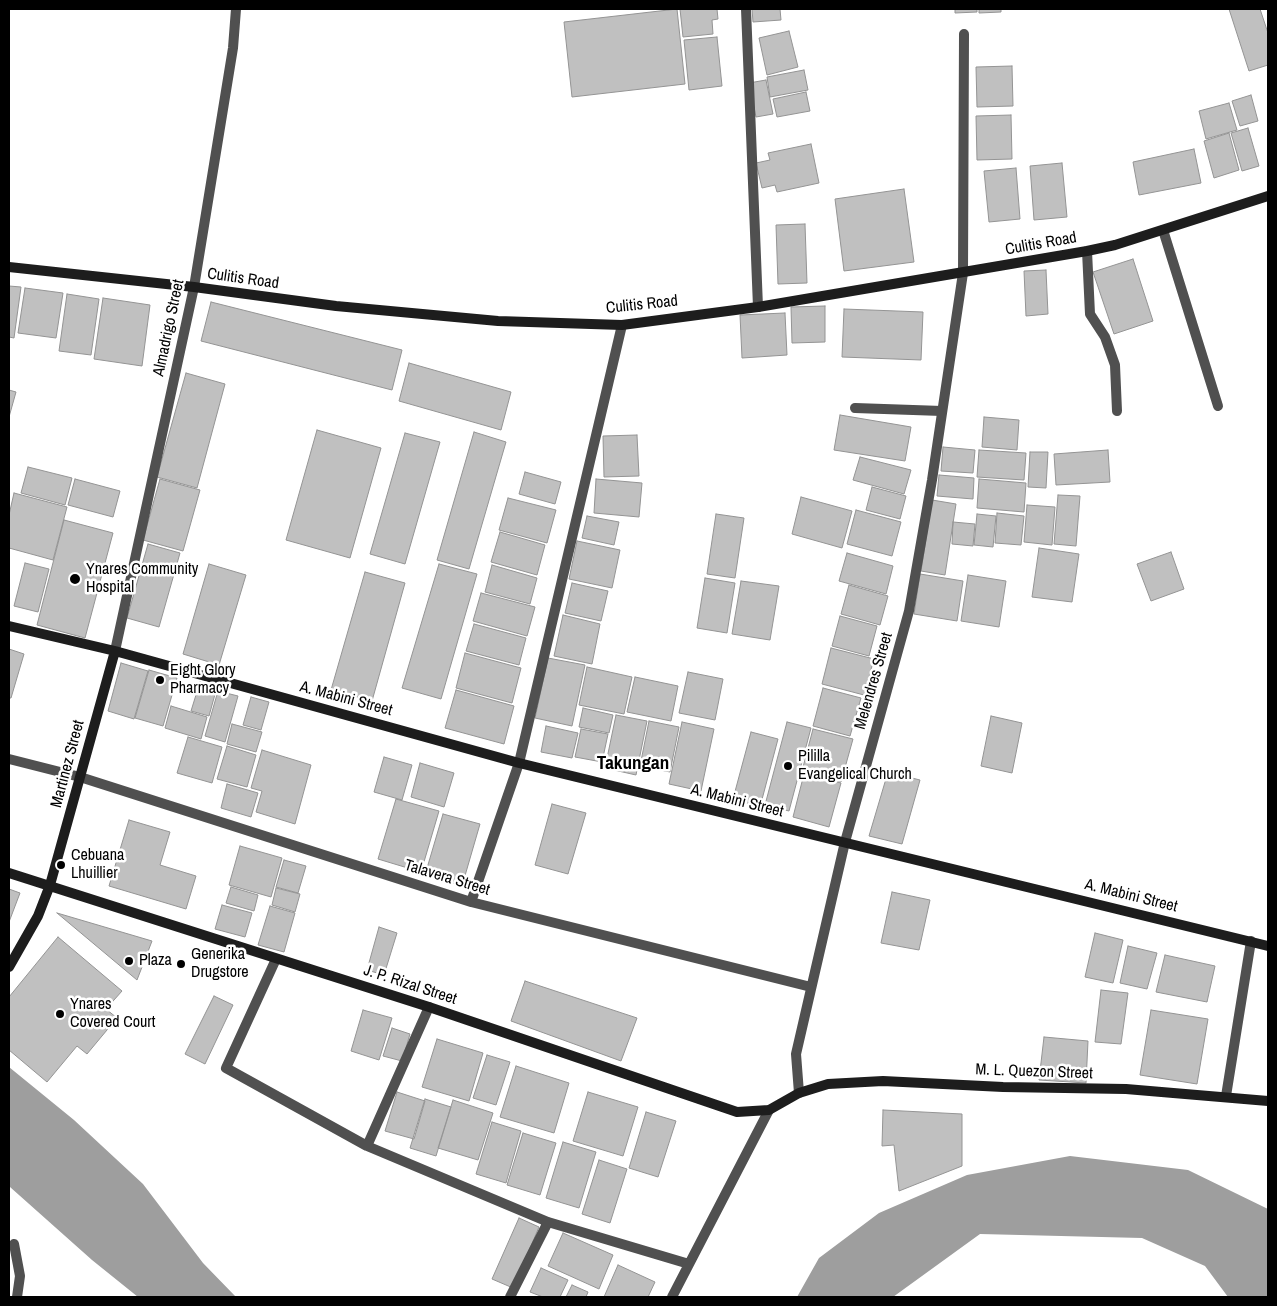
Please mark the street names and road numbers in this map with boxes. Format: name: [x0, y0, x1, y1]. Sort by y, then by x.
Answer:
street label: Culitis Road: [1004, 228, 1078, 260]
street label: Culitis Road: [206, 264, 280, 294]
street label: Almadrigo Street: [149, 278, 189, 378]
street label: Culitis Road: [605, 292, 679, 318]
street label: Melendres Street: [851, 630, 897, 732]
street label: A. Mabini Street: [298, 677, 394, 721]
street label: Martinez Street: [47, 718, 89, 810]
street label: A. Mabini Street: [689, 780, 785, 822]
street label: Talavera Street: [402, 856, 492, 900]
street label: A. Mabini Street: [1083, 875, 1179, 917]
street label: J. P. Rizal Street: [361, 961, 459, 1009]
street label: M. L. Quezon Street: [975, 1060, 1093, 1084]

